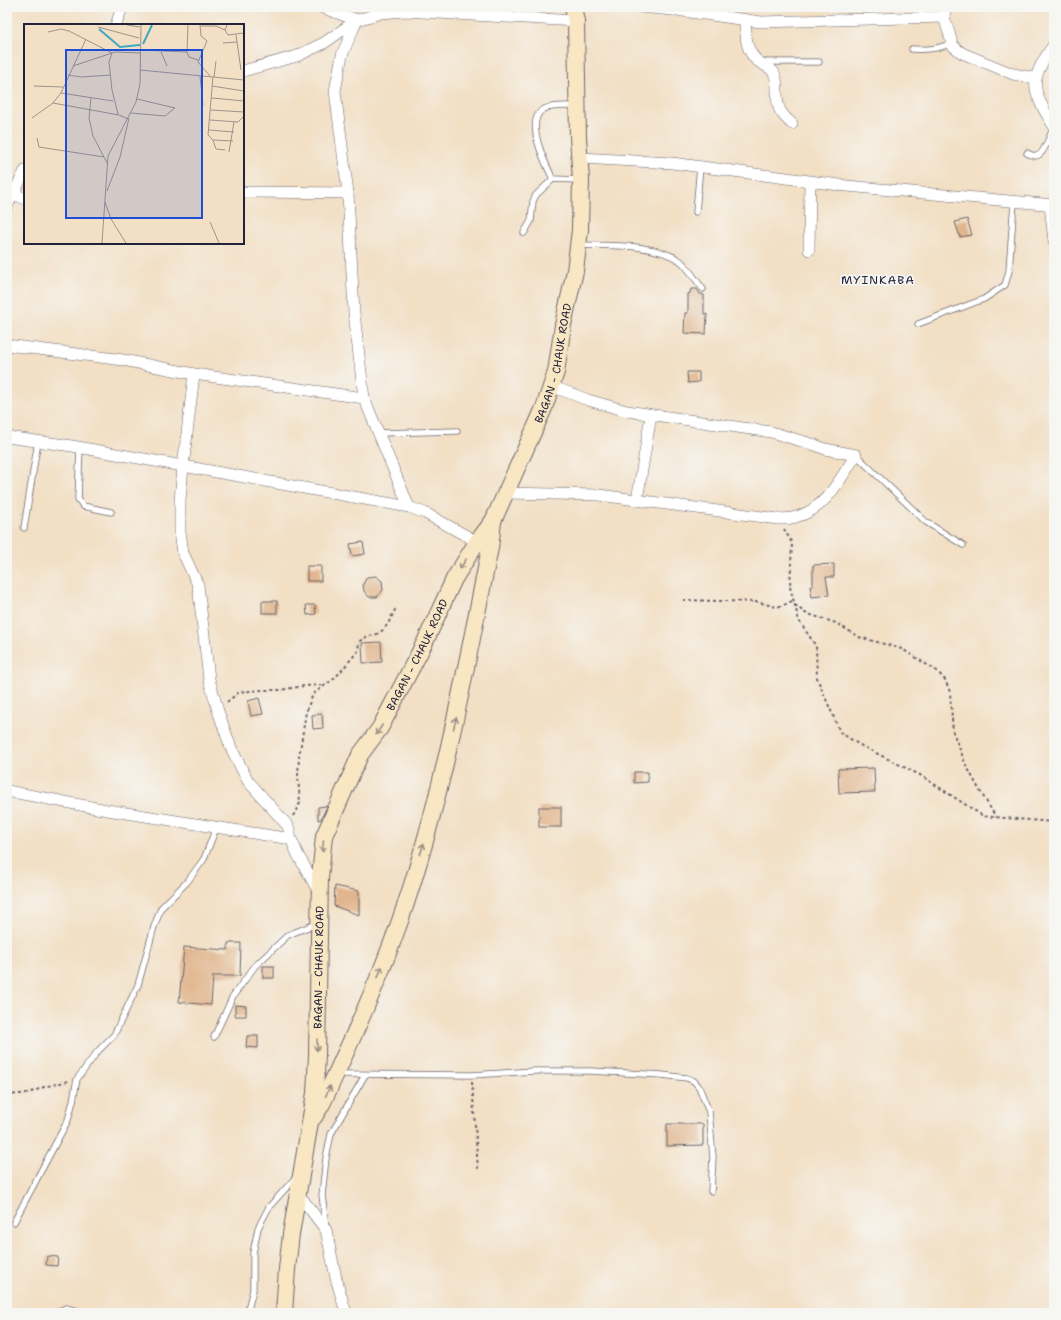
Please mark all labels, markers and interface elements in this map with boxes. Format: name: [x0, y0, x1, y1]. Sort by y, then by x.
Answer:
inset map: [24, 24, 244, 244]
district label: MYINKABA: [841, 272, 915, 288]
street label: BAGAN - CHAUK ROAD: [531, 302, 576, 426]
one-way arrow: [459, 558, 467, 569]
street label: BAGAN - CHAUK ROAD: [383, 597, 452, 714]
one-way arrow: [452, 717, 459, 730]
one-way arrow: [375, 724, 383, 735]
one-way arrow: [319, 839, 327, 852]
one-way arrow: [419, 843, 426, 856]
street label: BAGAN - CHAUK ROAD: [310, 906, 328, 1029]
one-way arrow: [377, 967, 385, 979]
one-way arrow: [313, 1038, 321, 1051]
one-way arrow: [325, 1086, 332, 1098]

